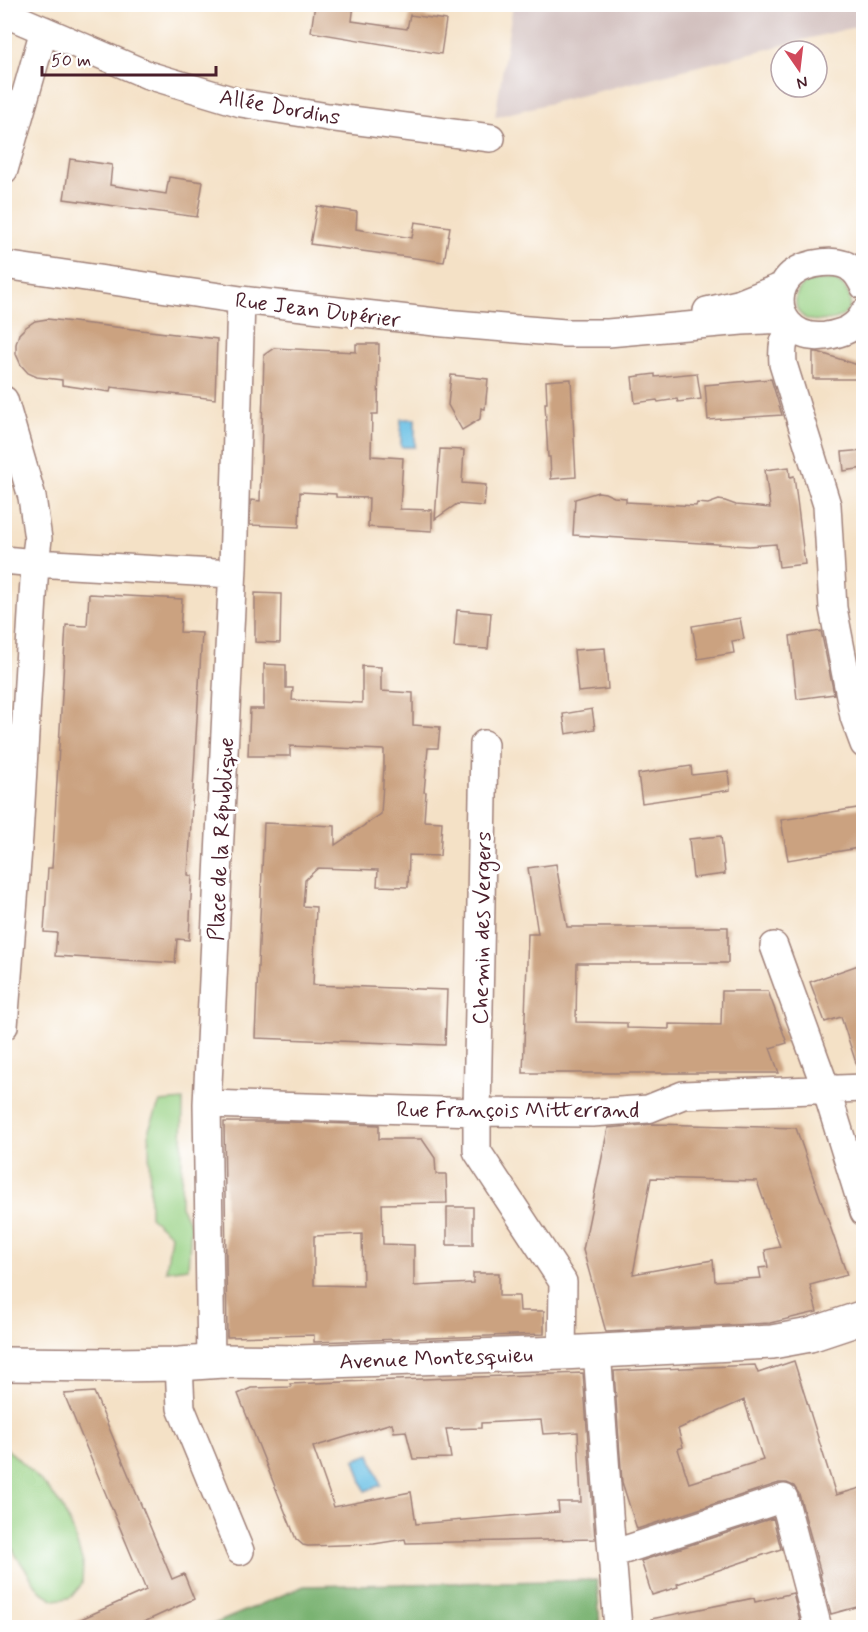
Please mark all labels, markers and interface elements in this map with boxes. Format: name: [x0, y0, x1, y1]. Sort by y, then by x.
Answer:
scale bar: [42, 39, 216, 77]
north arrow: [769, 39, 829, 99]
text: 50 m: [51, 49, 91, 73]
text: N: [795, 71, 810, 94]
street label: Allée Dordins: [217, 84, 342, 132]
street label: Rue Jean Dupérier: [234, 287, 403, 335]
street label: Place de la République: [203, 737, 241, 942]
street label: Chemin des Vergers: [467, 831, 502, 1025]
street label: Rue François Mitterrand: [397, 1097, 639, 1125]
street label: Avenue Montesquieu: [339, 1342, 534, 1376]

